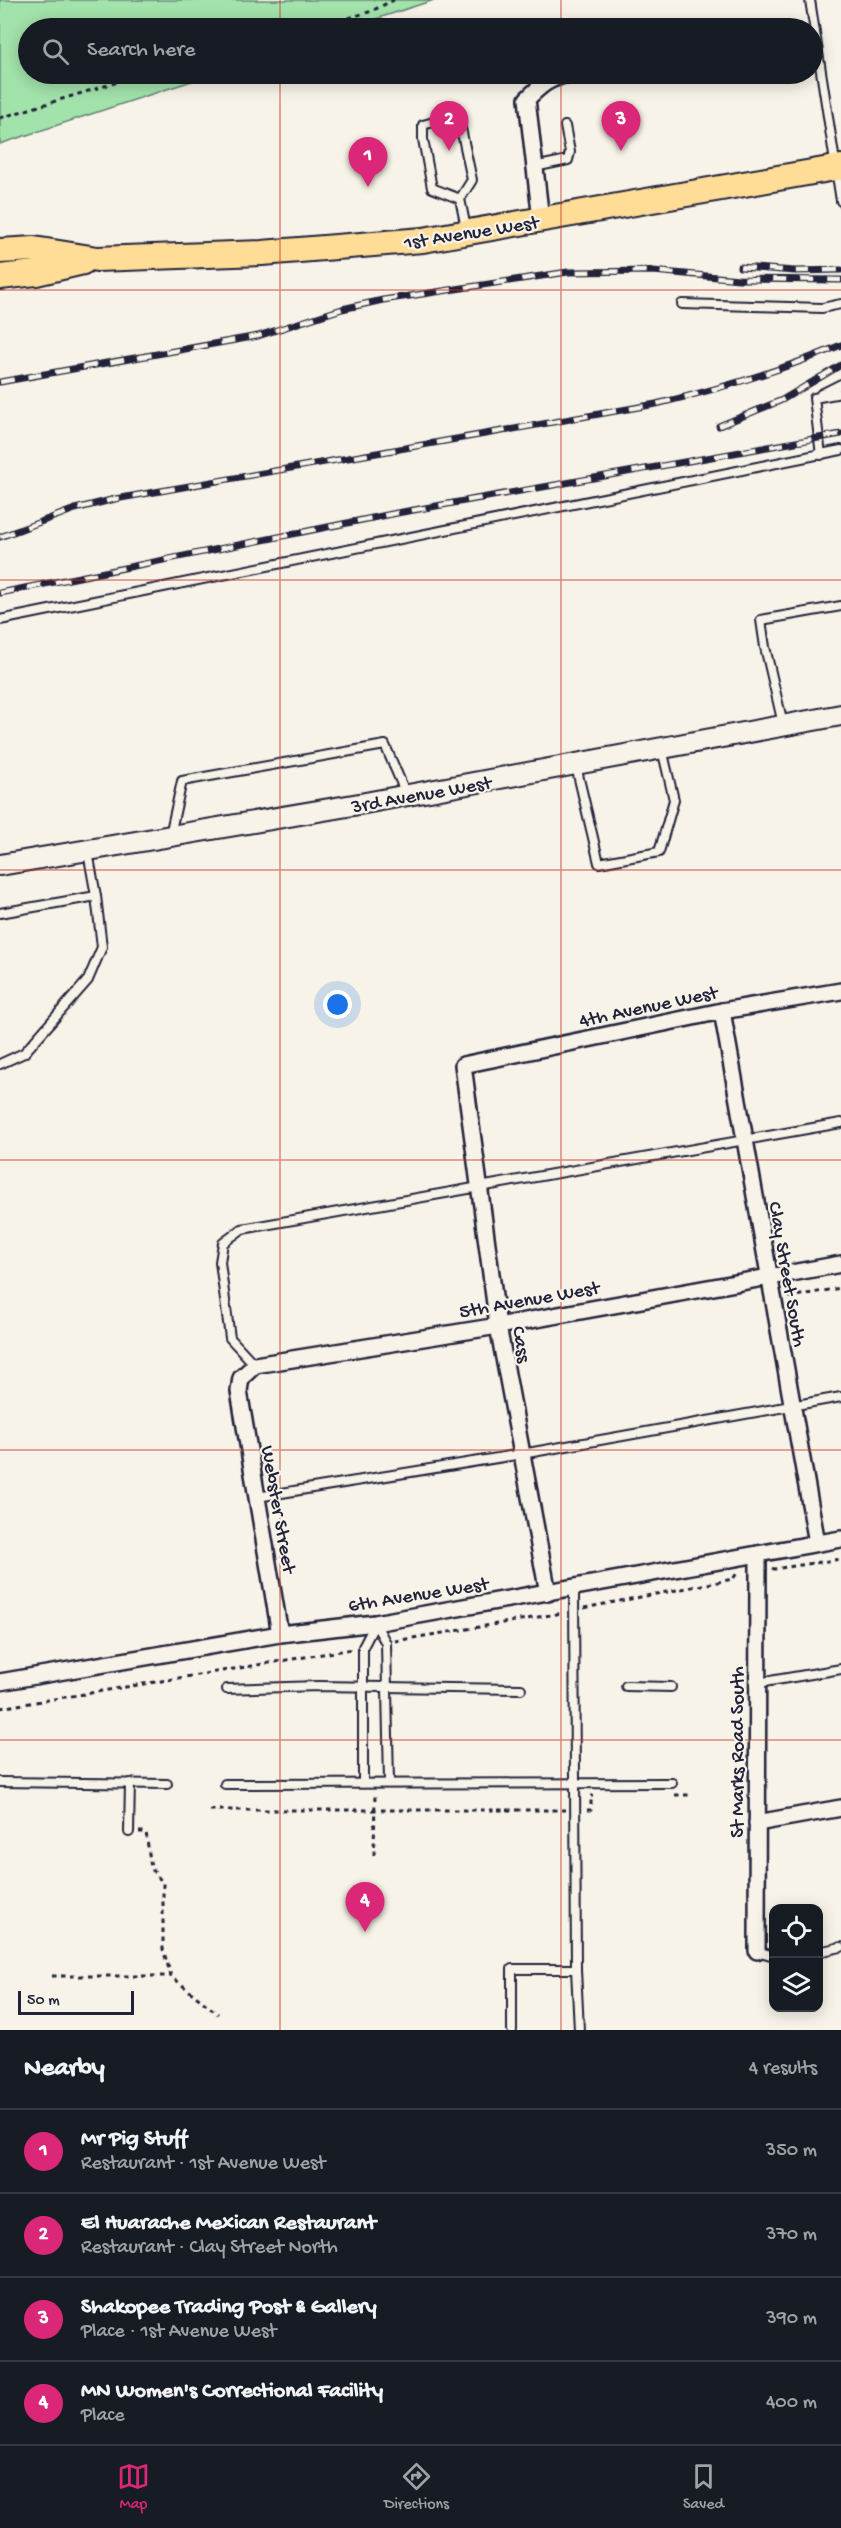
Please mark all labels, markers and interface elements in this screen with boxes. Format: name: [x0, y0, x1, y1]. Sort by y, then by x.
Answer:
search box: [18, 18, 823, 84]
icon: search: [39, 35, 72, 68]
text: Search here: [87, 38, 195, 64]
pin: 2: [430, 102, 468, 151]
pin: 3: [602, 102, 640, 151]
pin: 1: [348, 138, 388, 187]
street label: 1st Avenue West: [402, 212, 542, 257]
street label: 3rd Avenue West: [349, 773, 495, 820]
street label: 4th Avenue West: [577, 982, 722, 1034]
your location: [323, 990, 352, 1019]
street label: Clay Street South: [761, 1200, 810, 1349]
street label: 5th Avenue West: [458, 1277, 603, 1325]
street label: Cass: [505, 1325, 534, 1365]
street label: Webster Street: [254, 1444, 299, 1577]
street label: 6th Avenue West: [347, 1574, 492, 1619]
street label: St Marks Road South: [728, 1666, 751, 1838]
pin: 4: [346, 1882, 385, 1932]
map controls: [769, 1904, 823, 2012]
button: locate: [769, 1904, 823, 1958]
button: layers: [769, 1958, 823, 2012]
scale bar: [18, 1988, 134, 2016]
text: 50 m: [27, 1992, 60, 2011]
text: Nearby: [24, 2054, 105, 2085]
text: 4 results: [749, 2058, 817, 2081]
text: Mr Pig Stuff: [81, 2127, 187, 2153]
text: 1: [39, 2140, 48, 2163]
text: 350 m: [766, 2140, 817, 2163]
text: Restaurant · 1st Avenue West: [81, 2153, 326, 2176]
text: El Huarache Mexican Restaurant: [81, 2211, 376, 2237]
text: 2: [39, 2224, 48, 2247]
text: 370 m: [766, 2224, 817, 2247]
text: Restaurant · Clay Street North: [81, 2237, 338, 2260]
text: Shakopee Trading Post & Gallery: [81, 2295, 376, 2321]
text: 3: [38, 2308, 49, 2331]
text: 390 m: [766, 2308, 817, 2331]
text: Place · 1st Avenue West: [81, 2321, 277, 2344]
text: MN Women's Correctional Facility: [81, 2379, 383, 2405]
text: 4: [39, 2392, 48, 2415]
text: 400 m: [766, 2392, 817, 2415]
text: Place: [81, 2405, 125, 2428]
tab: Map: [117, 2460, 150, 2515]
tab: Directions: [384, 2460, 449, 2515]
tab: Saved: [683, 2460, 724, 2515]

